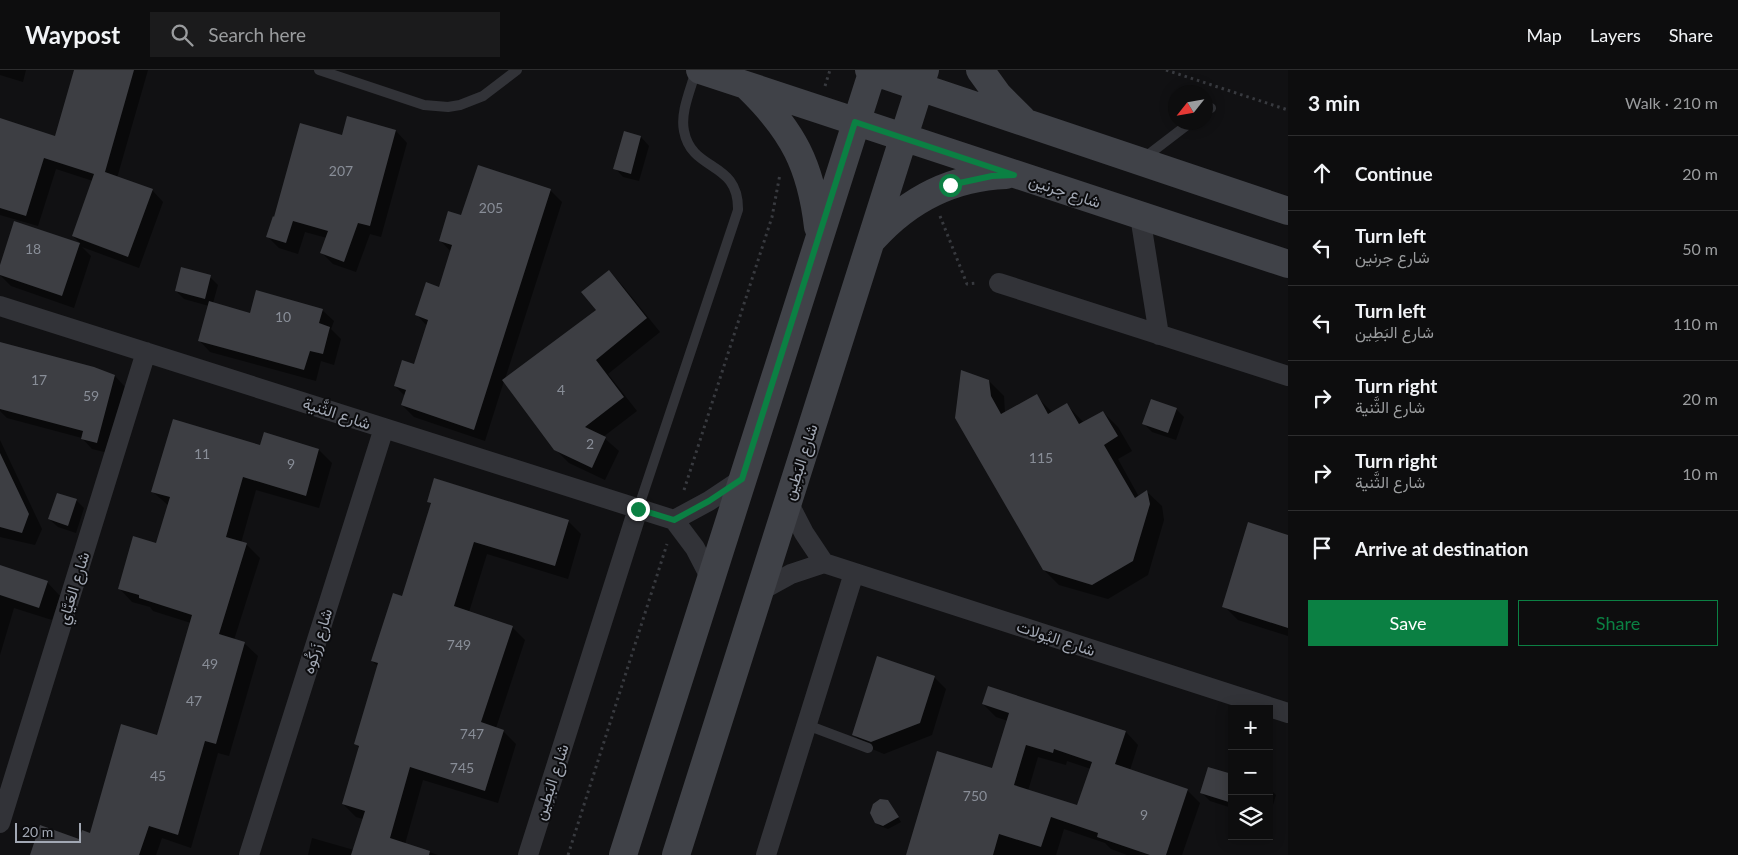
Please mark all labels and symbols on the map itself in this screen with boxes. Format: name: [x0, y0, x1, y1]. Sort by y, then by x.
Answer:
north arrow: [1168, 85, 1213, 130]
house number: 207: [329, 162, 353, 179]
street label: شارع جرنين: [1026, 170, 1104, 214]
route start: [939, 174, 962, 197]
house number: 205: [479, 199, 503, 216]
house number: 18: [25, 240, 41, 257]
house number: 10: [275, 308, 291, 325]
house number: 17: [31, 371, 47, 388]
house number: 4: [557, 381, 565, 398]
house number: 59: [83, 387, 99, 404]
street label: شارع الثَّنية: [300, 392, 374, 435]
street label: شارع البَطِين: [778, 421, 824, 503]
house number: 2: [586, 435, 594, 452]
house number: 11: [194, 445, 210, 462]
house number: 115: [1029, 449, 1053, 466]
house number: 9: [287, 455, 295, 472]
route end: [627, 498, 650, 521]
street label: شارع العَيَّاي: [52, 549, 97, 628]
street label: شارع زَركُوه: [298, 606, 338, 677]
street label: شارع اليُولات: [1014, 616, 1098, 662]
house number: 749: [447, 636, 471, 653]
house number: 49: [202, 655, 218, 672]
house number: 47: [186, 692, 202, 709]
house number: 747: [460, 725, 484, 742]
street label: شارع البَطِين: [529, 741, 575, 823]
house number: 745: [450, 759, 474, 776]
house number: 45: [150, 767, 166, 784]
house number: 750: [963, 787, 987, 804]
house number: 9: [1140, 806, 1148, 823]
scale bar: [15, 820, 81, 843]

